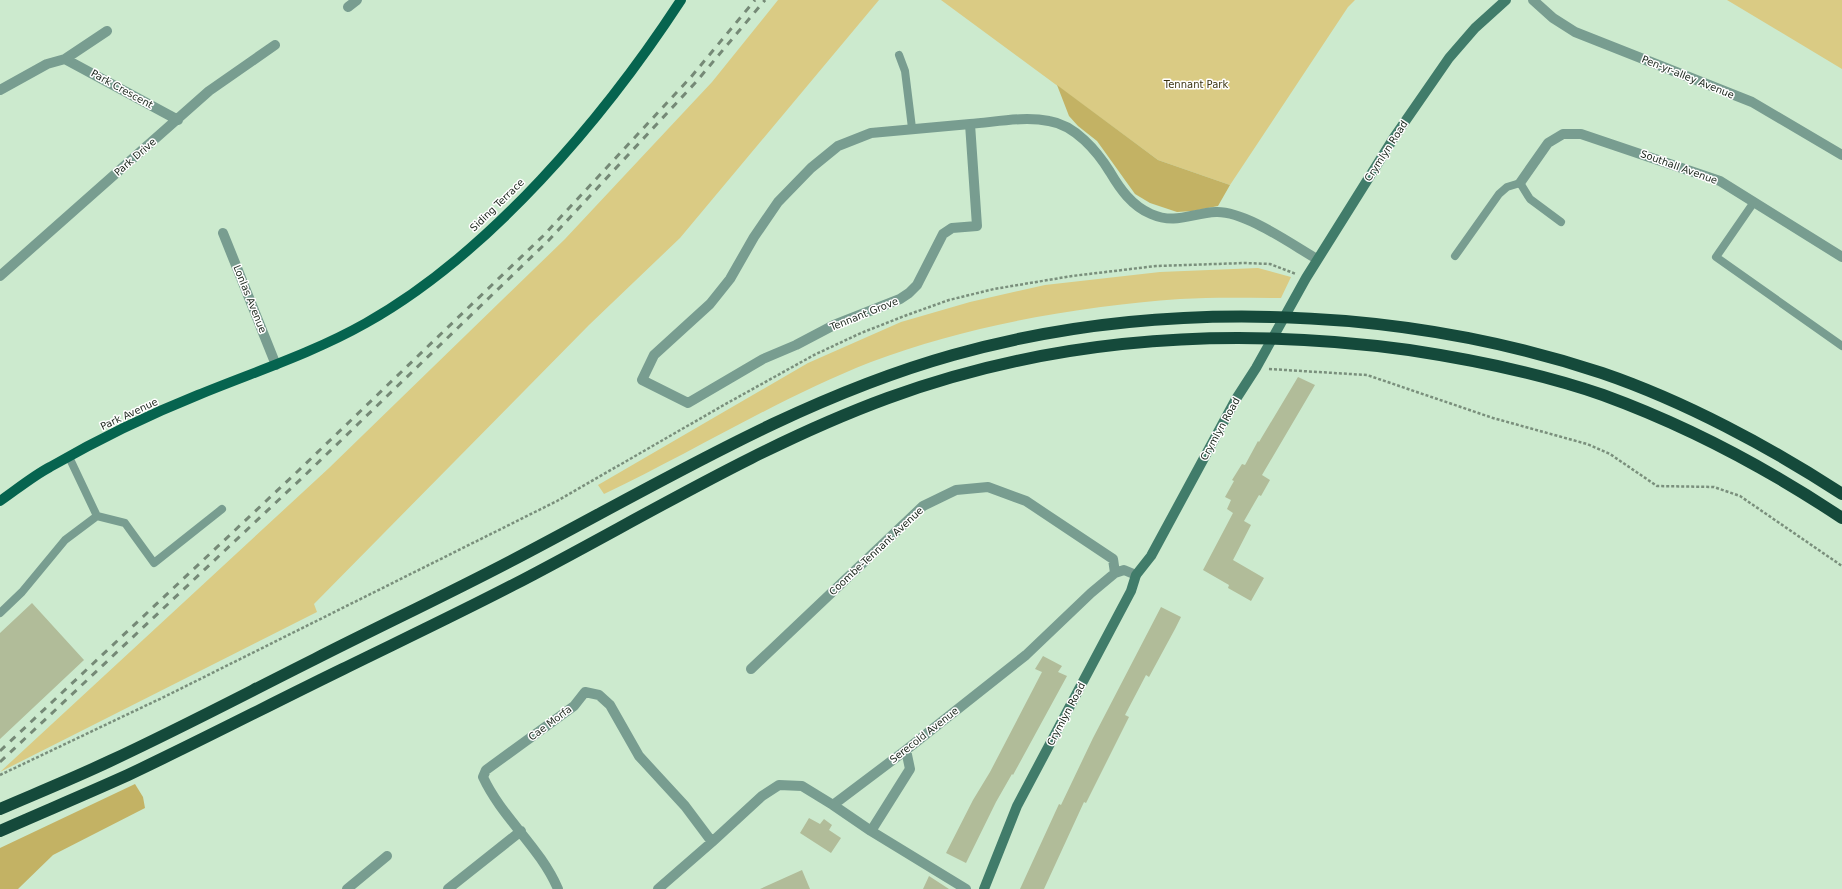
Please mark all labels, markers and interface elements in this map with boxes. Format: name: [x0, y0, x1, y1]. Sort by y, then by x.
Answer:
street label: Pen-yr-alley Avenue: [1640, 53, 1736, 101]
street label: Park Crescent: [89, 67, 155, 111]
park label: Tennant Park: [1163, 79, 1228, 90]
street label: Crymlyn Road: [1362, 119, 1410, 183]
street label: Park Drive: [112, 136, 158, 178]
street label: Southall Avenue: [1639, 148, 1719, 186]
street label: Siding Terrace: [468, 177, 526, 233]
street label: Lonlas Avenue: [231, 263, 269, 335]
street label: Tennant Grove: [827, 295, 900, 333]
street label: Park Avenue: [99, 396, 159, 432]
street label: Crymlyn Road: [1198, 396, 1242, 462]
street label: Coombe-Tennant Avenue: [827, 505, 925, 597]
street label: Crymlyn Road: [1045, 680, 1087, 748]
street label: Cae Morfa: [526, 703, 574, 743]
street label: Serecold Avenue: [888, 705, 960, 765]

